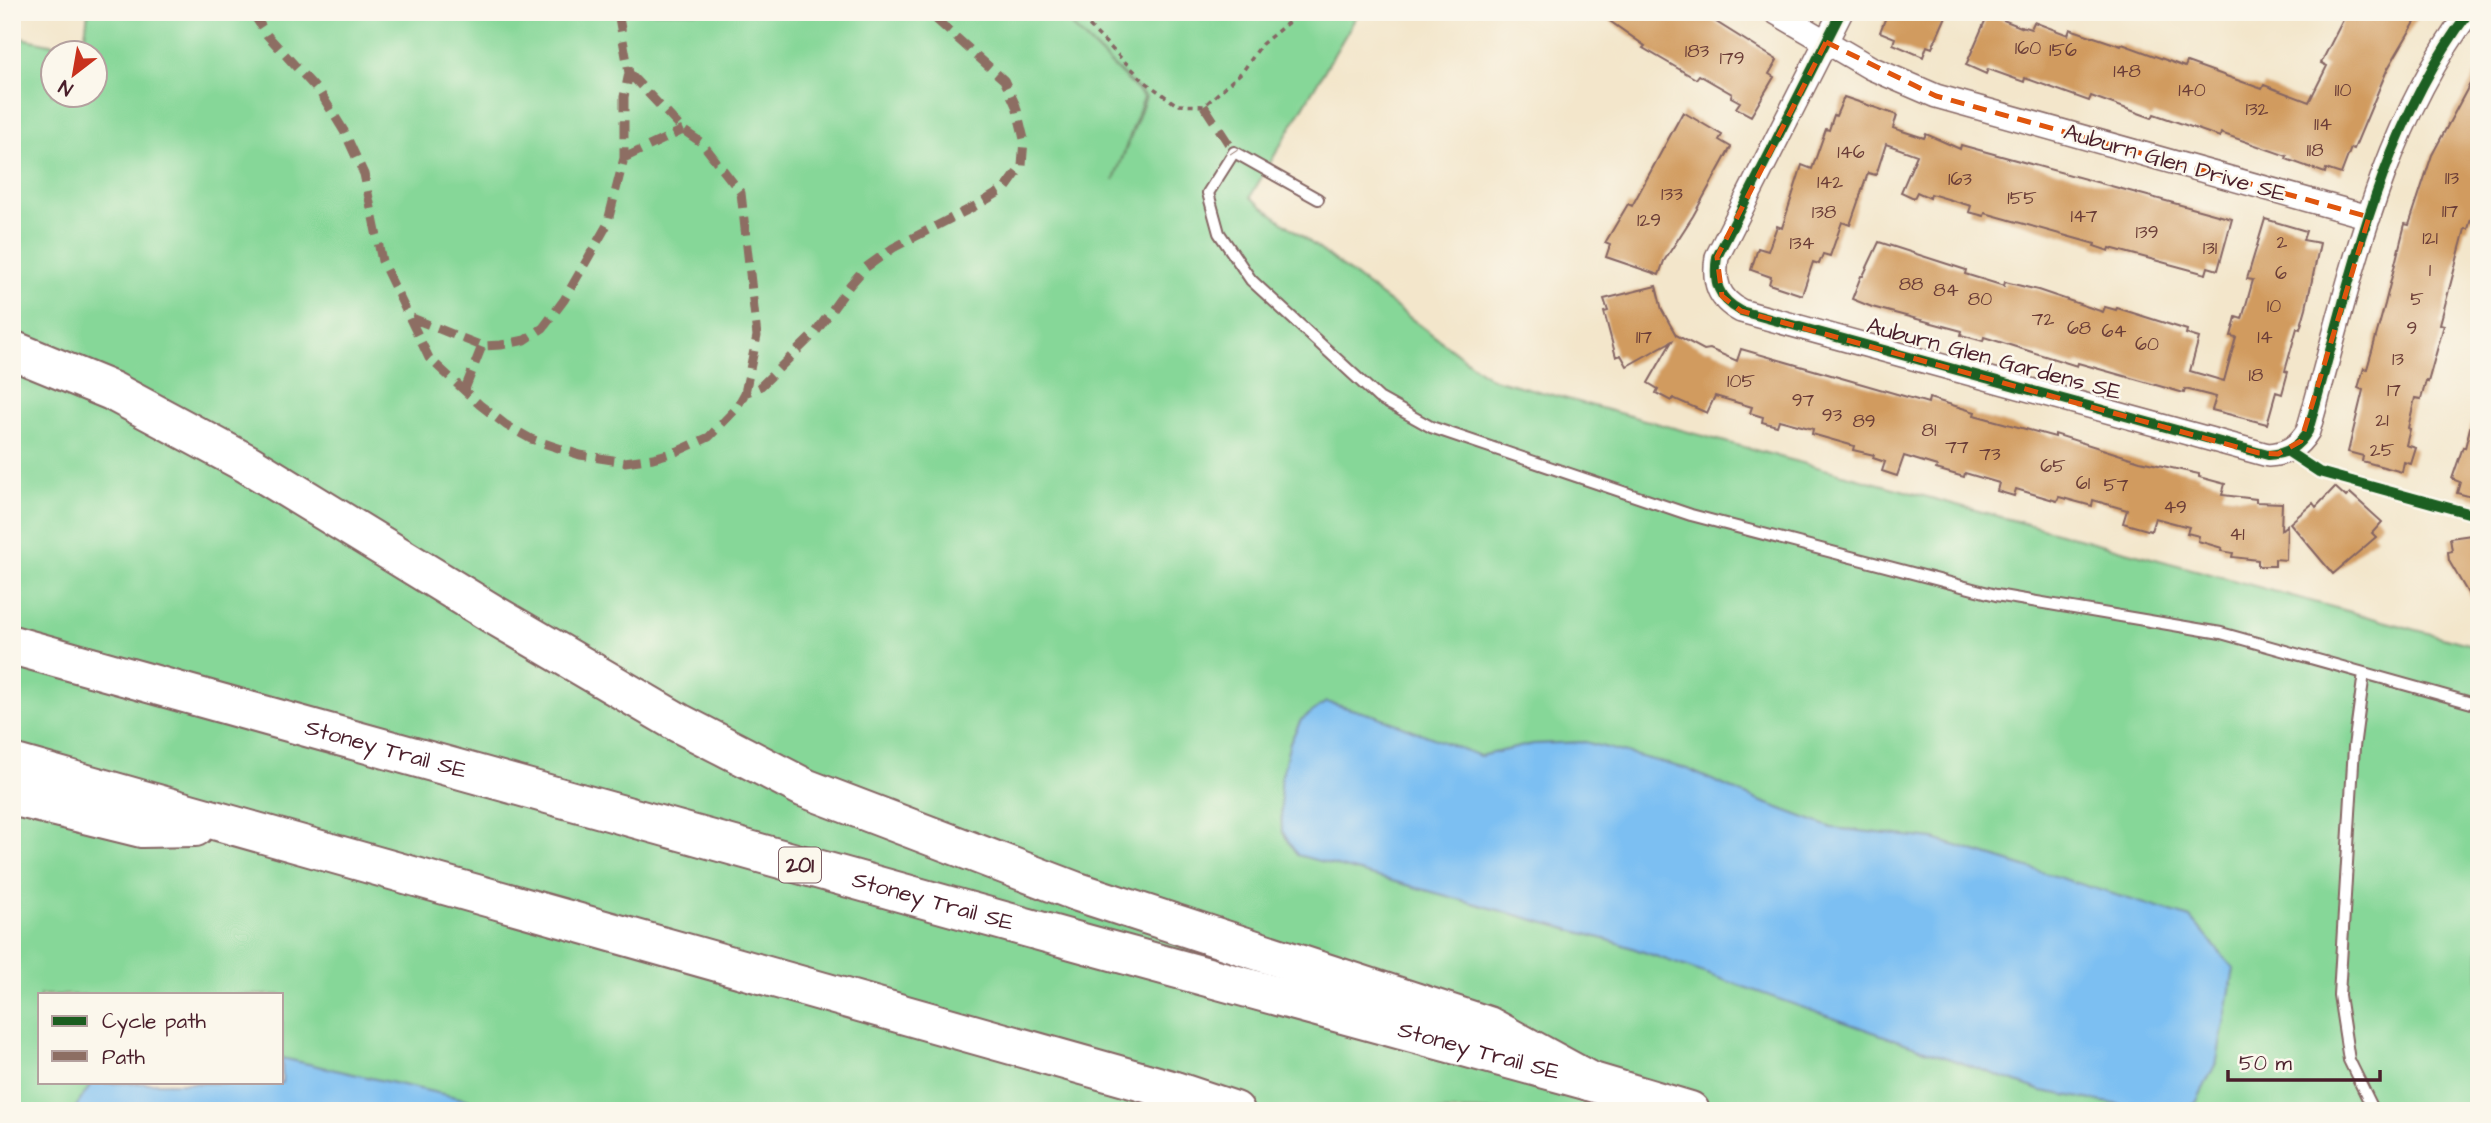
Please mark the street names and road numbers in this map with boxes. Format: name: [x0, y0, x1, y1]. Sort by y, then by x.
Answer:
street label: Auburn Glen Drive SE: [2060, 116, 2290, 210]
street label: Auburn Glen Gardens SE: [1863, 310, 2125, 408]
street label: Stoney Trail SE: [301, 711, 471, 787]
road number: 201: [779, 848, 821, 882]
street label: Stoney Trail SE: [849, 864, 1018, 939]
street label: Stoney Trail SE: [1394, 1014, 1564, 1088]

